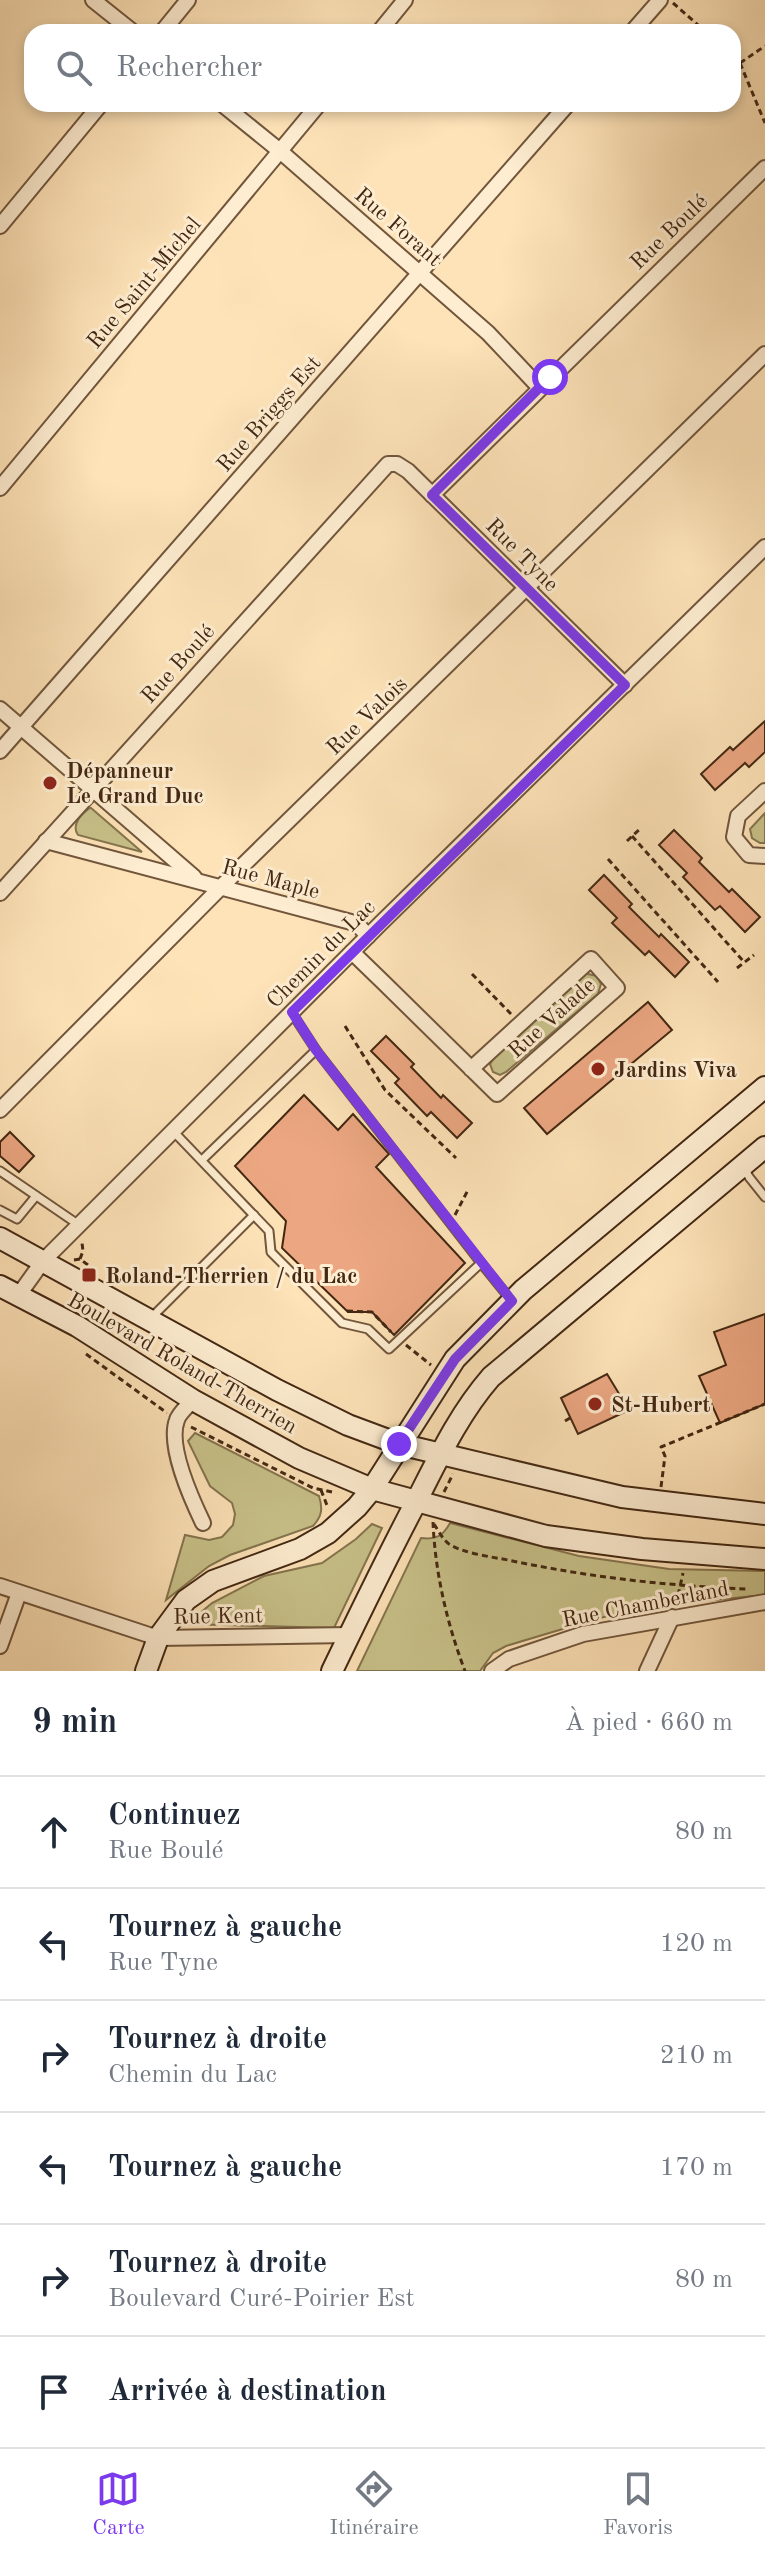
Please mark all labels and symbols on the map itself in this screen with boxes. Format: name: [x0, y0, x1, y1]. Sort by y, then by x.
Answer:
street label: Rue Forant: [350, 184, 445, 271]
street label: Rue Boulé: [627, 191, 712, 274]
street label: Rue Saint-Michel: [83, 213, 206, 353]
street label: Rue Briggs Est: [213, 352, 326, 477]
route start: [532, 359, 568, 395]
street label: Rue Tyne: [481, 515, 562, 596]
street label: Rue Boulé: [138, 621, 219, 708]
street label: Rue Valois: [323, 673, 412, 760]
place label: Dépanneur Le Grand Duc: [66, 761, 204, 808]
marker: Dépanneur Le Grand Duc: [41, 774, 59, 792]
street label: Rue Maple: [219, 856, 322, 904]
street label: Chemin du Lac: [263, 896, 380, 1013]
street label: Rue Valade: [505, 974, 600, 1063]
marker: Jardins Viva: [589, 1060, 607, 1078]
place label: Jardins Viva: [614, 1060, 737, 1082]
marker: Roland-Therrien / du Lac: [80, 1266, 98, 1284]
place label: Roland-Therrien / du Lac: [105, 1266, 358, 1288]
street label: Boulevard Roland-Therrien: [63, 1289, 301, 1439]
marker: St-Hubert: [586, 1395, 604, 1413]
place label: St-Hubert: [611, 1395, 711, 1417]
route end: [381, 1426, 417, 1462]
street label: Rue Chamberland: [560, 1578, 731, 1632]
street label: Rue Kent: [173, 1605, 263, 1629]

